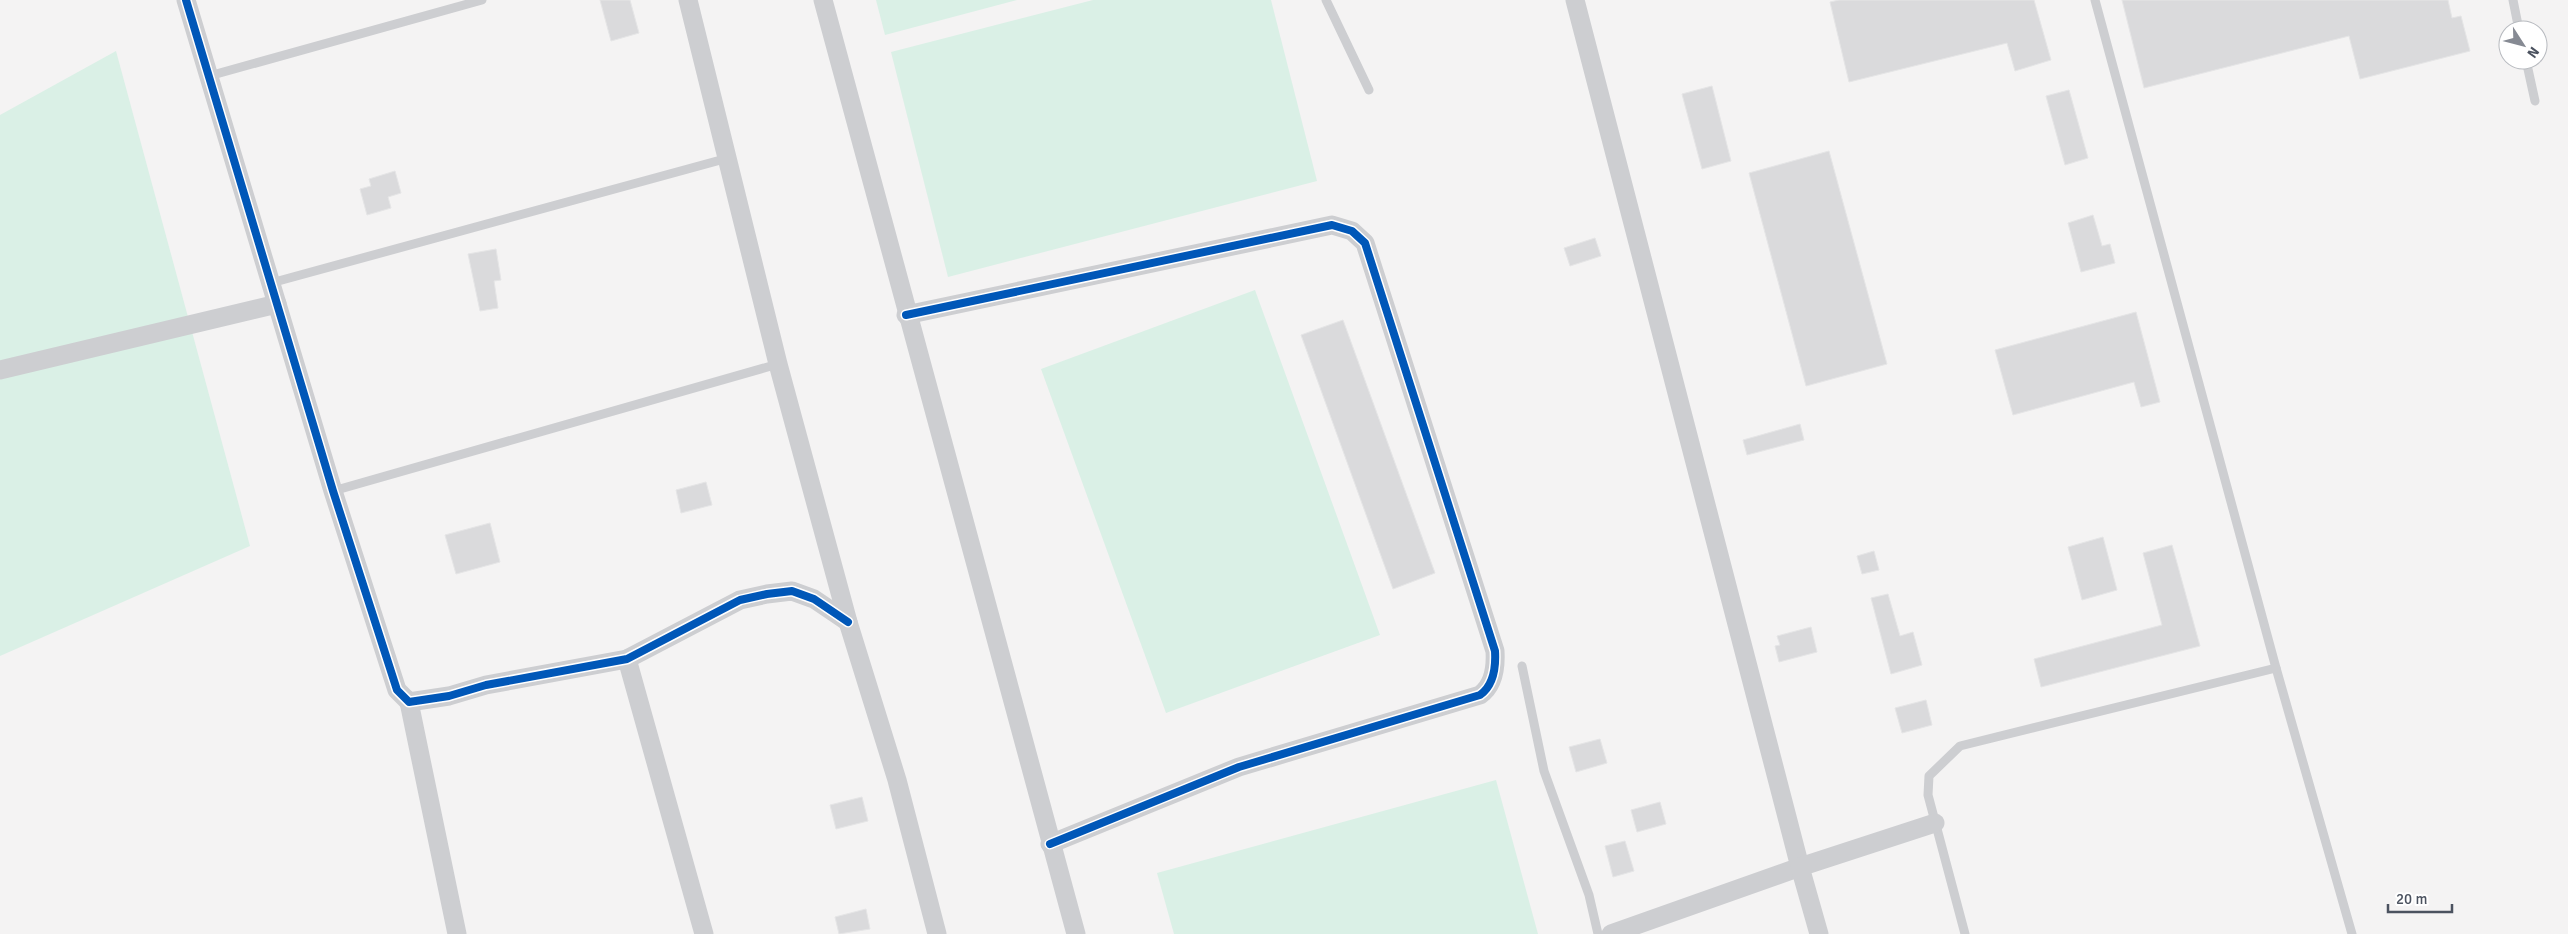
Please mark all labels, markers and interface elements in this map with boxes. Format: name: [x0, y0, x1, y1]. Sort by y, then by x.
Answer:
north arrow: [2498, 20, 2548, 70]
text: N: [2523, 43, 2543, 61]
scale bar: [2388, 882, 2452, 914]
text: 20 m: [2396, 890, 2427, 908]

